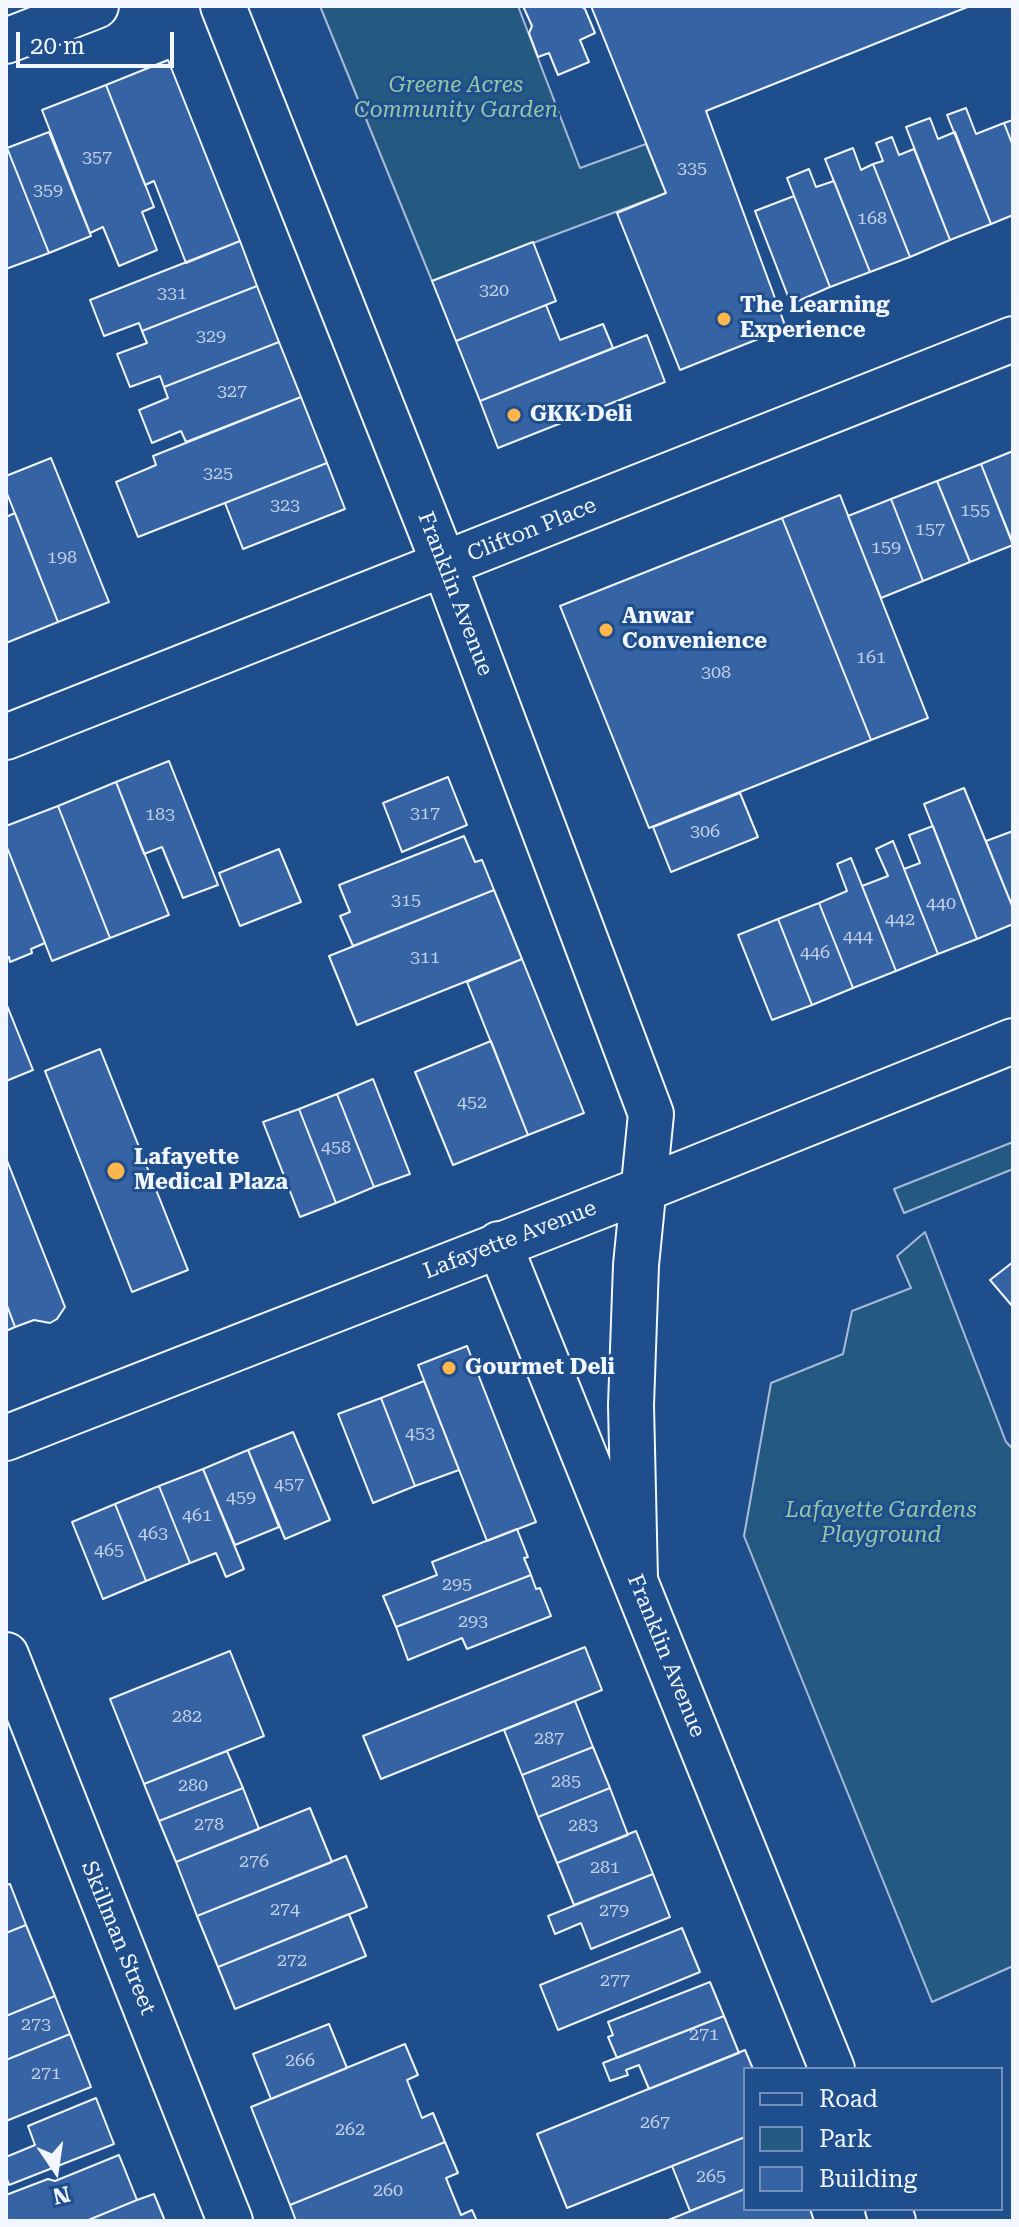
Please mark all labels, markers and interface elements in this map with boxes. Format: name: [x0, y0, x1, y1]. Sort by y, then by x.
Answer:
scale bar: [20, 16, 178, 66]
text: 20 m: [30, 32, 85, 60]
park label: Greene Acres Community Garden: [354, 73, 558, 124]
house number: 357: [82, 147, 112, 169]
house number: 335: [677, 158, 707, 180]
house number: 359: [33, 180, 63, 202]
house number: 168: [857, 208, 887, 230]
house number: 320: [479, 280, 509, 302]
house number: 331: [157, 283, 187, 305]
place label: The Learning Experience: [740, 293, 890, 344]
marker: The Learning Experience: [715, 310, 733, 328]
house number: 329: [196, 326, 226, 348]
house number: 327: [217, 381, 247, 403]
place label: GKK Deli: [530, 402, 632, 428]
marker: GKK Deli: [505, 406, 523, 424]
house number: 325: [203, 463, 233, 485]
street label: Clifton Place: [464, 492, 600, 568]
house number: 323: [270, 495, 300, 517]
house number: 155: [960, 500, 990, 522]
street label: Franklin Avenue: [412, 508, 498, 680]
house number: 157: [915, 519, 945, 541]
house number: 159: [871, 537, 901, 559]
house number: 198: [47, 547, 77, 569]
place label: Anwar Convenience: [622, 604, 767, 656]
marker: Anwar Convenience: [597, 621, 615, 639]
house number: 161: [856, 647, 886, 669]
house number: 308: [701, 662, 731, 684]
house number: 317: [410, 803, 440, 825]
house number: 183: [145, 804, 175, 826]
house number: 306: [690, 821, 720, 843]
house number: 315: [391, 890, 421, 912]
house number: 440: [926, 893, 956, 915]
house number: 442: [885, 909, 915, 931]
house number: 444: [843, 926, 873, 948]
house number: 446: [800, 942, 830, 964]
house number: 311: [410, 947, 440, 969]
house number: 452: [457, 1092, 487, 1114]
house number: 458: [321, 1137, 351, 1159]
place label: Lafayette Medical Plaza: [134, 1145, 288, 1196]
marker: Lafayette Medical Plaza: [105, 1160, 127, 1182]
street label: Lafayette Avenue: [420, 1195, 600, 1285]
place label: Gourmet Deli: [465, 1355, 615, 1381]
marker: Gourmet Deli: [440, 1359, 458, 1377]
house number: 453: [405, 1423, 435, 1445]
house number: 457: [274, 1474, 304, 1496]
house number: 459: [226, 1487, 256, 1509]
park label: Lafayette Gardens Playground: [785, 1498, 977, 1550]
house number: 461: [182, 1505, 212, 1527]
house number: 463: [138, 1523, 168, 1545]
house number: 465: [94, 1540, 124, 1562]
street label: Franklin Avenue: [621, 1571, 711, 1741]
house number: 295: [442, 1574, 472, 1596]
house number: 293: [458, 1611, 488, 1633]
house number: 282: [172, 1706, 202, 1728]
house number: 287: [534, 1728, 564, 1750]
house number: 285: [551, 1771, 581, 1793]
house number: 280: [178, 1775, 208, 1797]
house number: 278: [194, 1814, 224, 1836]
house number: 283: [568, 1815, 598, 1837]
house number: 276: [239, 1851, 269, 1873]
street label: Skillman Street: [75, 1857, 161, 2019]
house number: 281: [590, 1857, 620, 1879]
house number: 274: [270, 1899, 300, 1921]
house number: 279: [599, 1900, 629, 1922]
house number: 272: [277, 1950, 307, 1972]
house number: 277: [600, 1970, 630, 1992]
house number: 273: [21, 2014, 51, 2036]
house number: 271: [689, 2024, 719, 2046]
house number: 266: [285, 2050, 315, 2072]
house number: 271: [31, 2063, 61, 2085]
legend: [743, 2067, 1003, 2211]
text: Road: [819, 2085, 878, 2113]
house number: 267: [640, 2112, 670, 2134]
house number: 262: [335, 2119, 365, 2141]
text: Park: [819, 2125, 872, 2153]
north arrow: [16, 2131, 96, 2211]
text: Building: [819, 2165, 917, 2193]
house number: 265: [696, 2166, 726, 2188]
house number: 260: [373, 2180, 403, 2202]
text: N: [50, 2181, 73, 2209]

